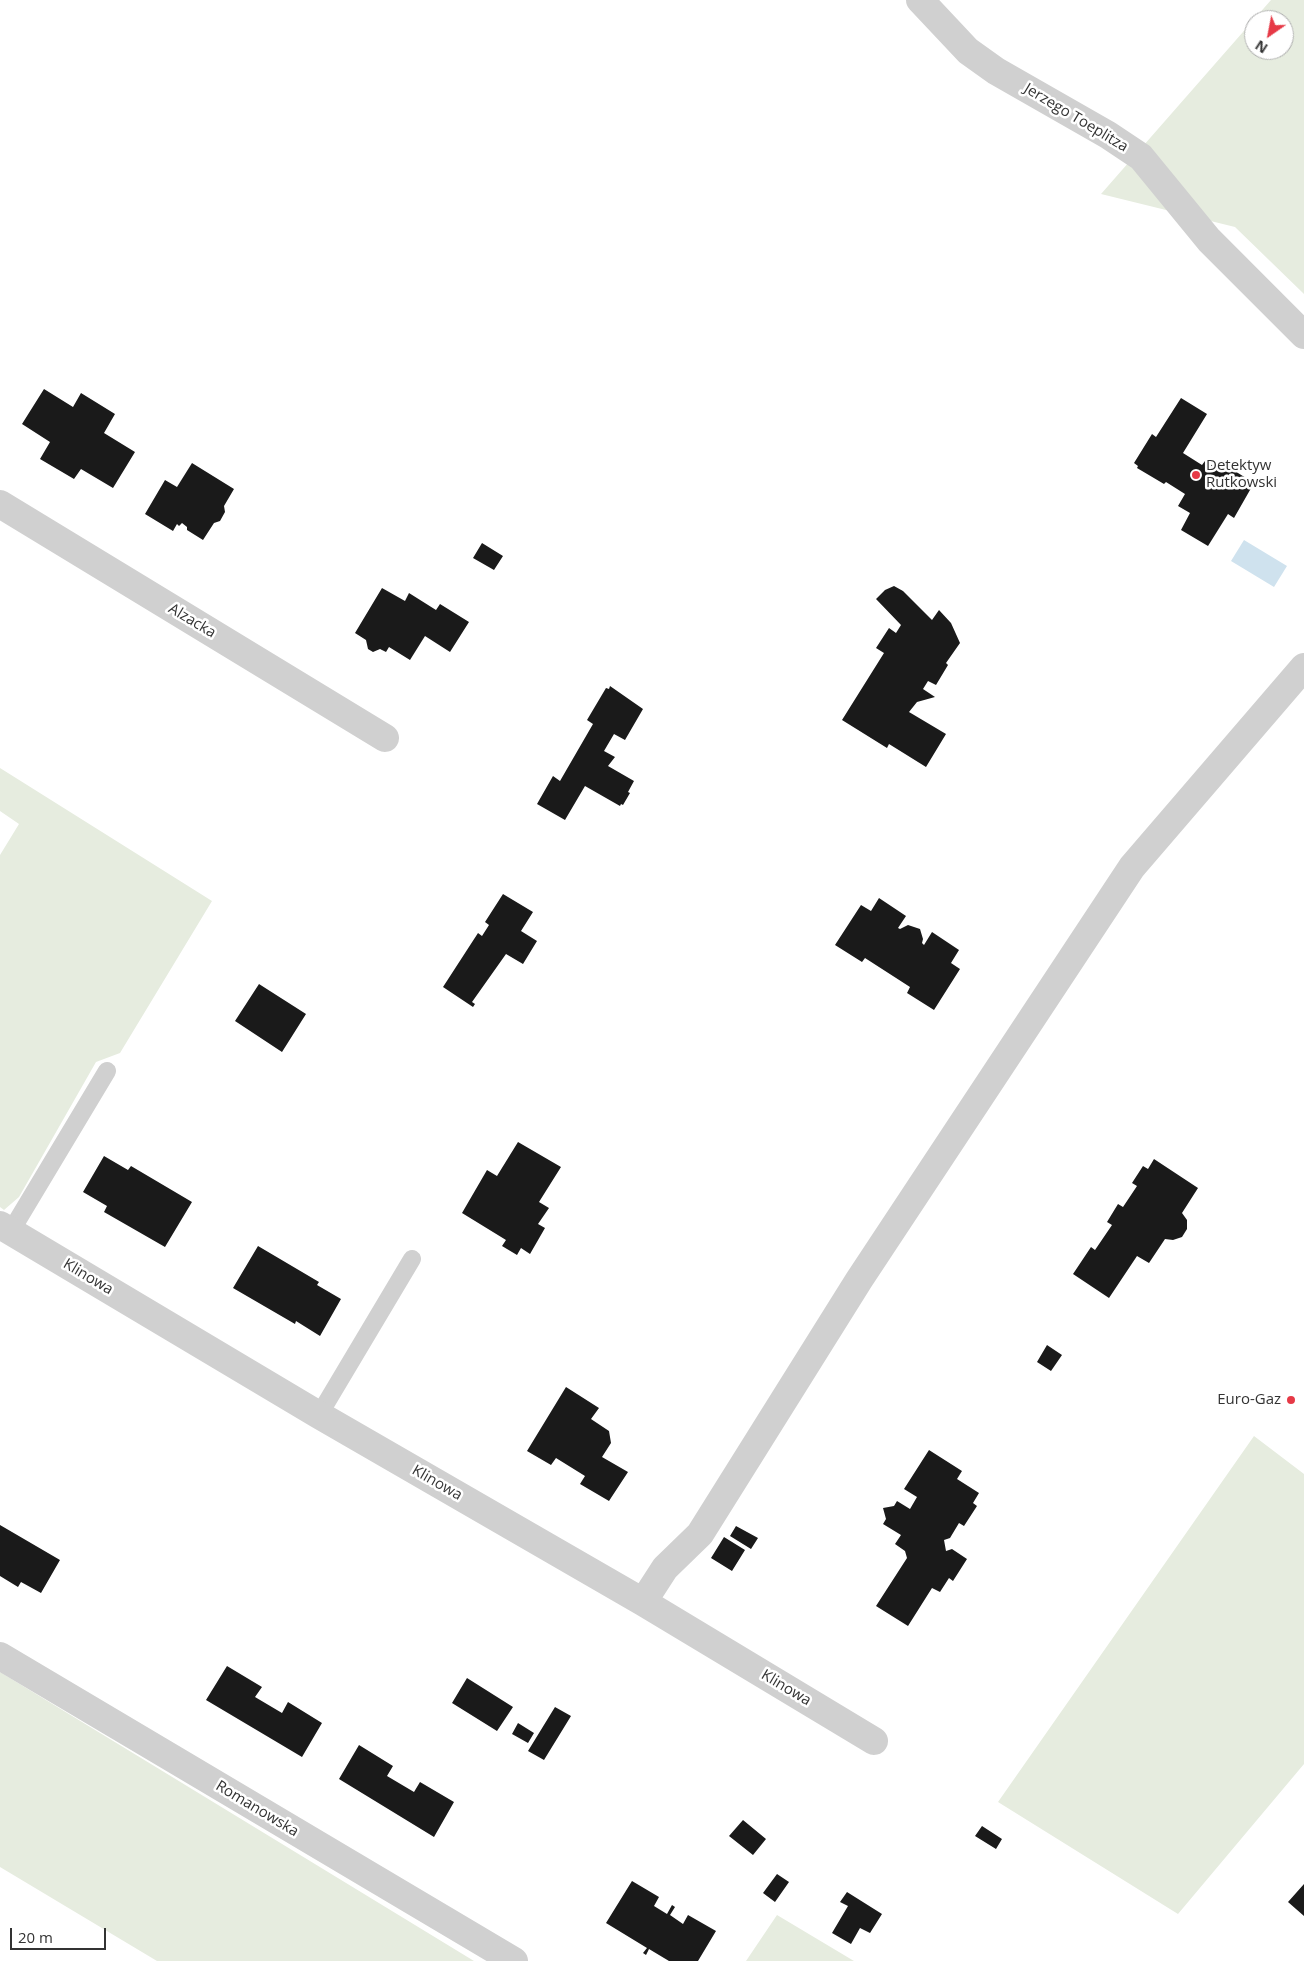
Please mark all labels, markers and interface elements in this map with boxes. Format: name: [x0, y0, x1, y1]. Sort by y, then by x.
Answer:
north arrow: [1244, 10, 1294, 60]
text: N: [1251, 36, 1271, 58]
street label: Jerzego Toeplitza: [1021, 80, 1131, 156]
place label: Detektyw Rutkowski: [1206, 457, 1277, 492]
marker: Detektyw Rutkowski: [1190, 469, 1202, 481]
street label: Alzacka: [165, 600, 219, 642]
street label: Klinowa: [60, 1255, 116, 1299]
place label: Euro-Gaz: [1217, 1391, 1281, 1409]
marker: Euro-Gaz: [1285, 1394, 1297, 1406]
street label: Klinowa: [409, 1461, 465, 1505]
street label: Klinowa: [758, 1666, 814, 1710]
street label: Romanowska: [212, 1777, 302, 1841]
scale bar: [12, 1918, 109, 1950]
text: 20 m: [18, 1927, 53, 1947]

